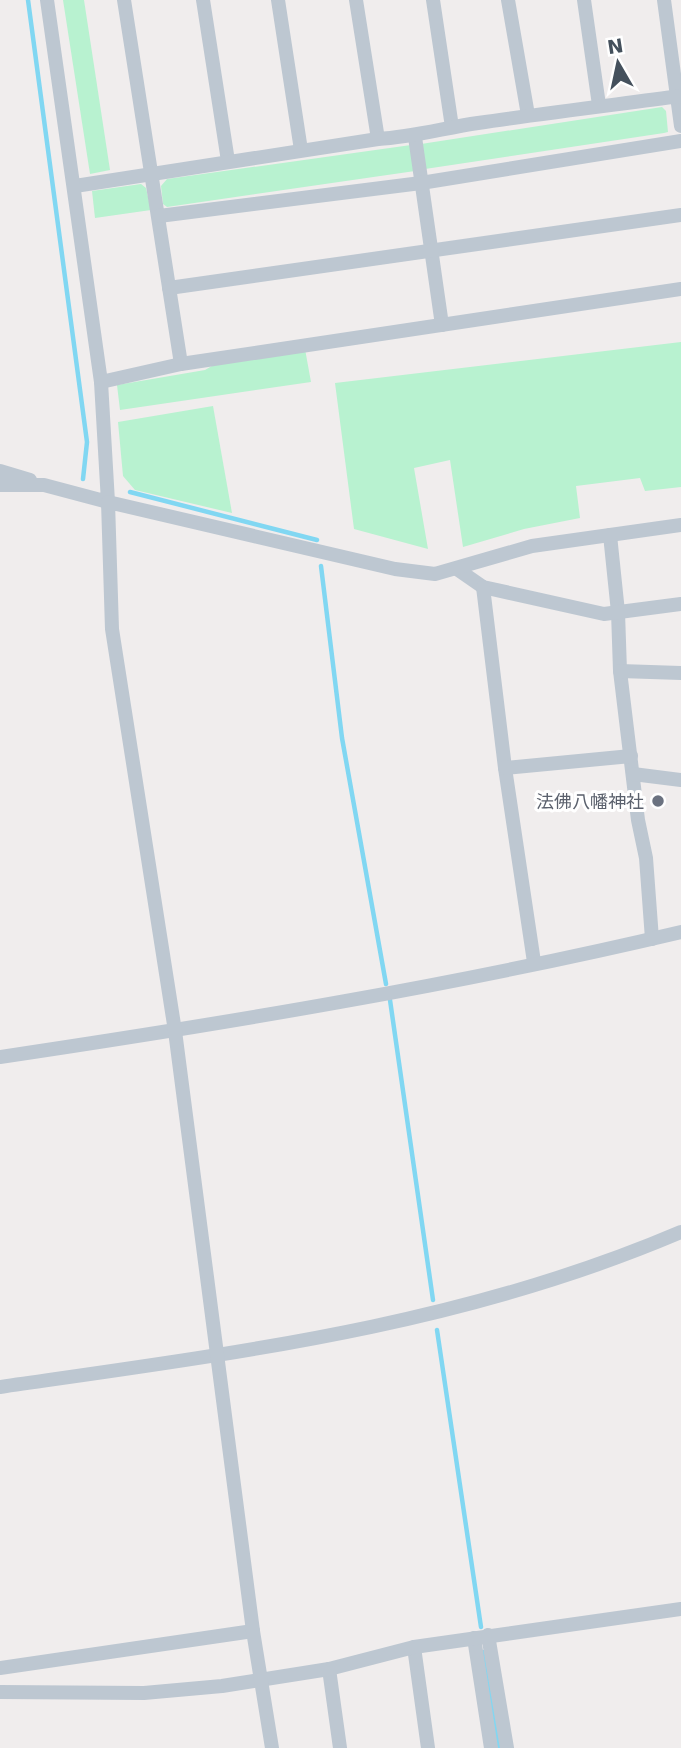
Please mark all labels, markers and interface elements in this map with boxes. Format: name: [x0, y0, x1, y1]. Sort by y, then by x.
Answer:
north arrow: [583, 28, 653, 98]
text: N: [606, 34, 625, 58]
place label: 法佛八幡神社: [536, 791, 644, 812]
marker: 法佛八幡神社: [650, 793, 666, 809]

